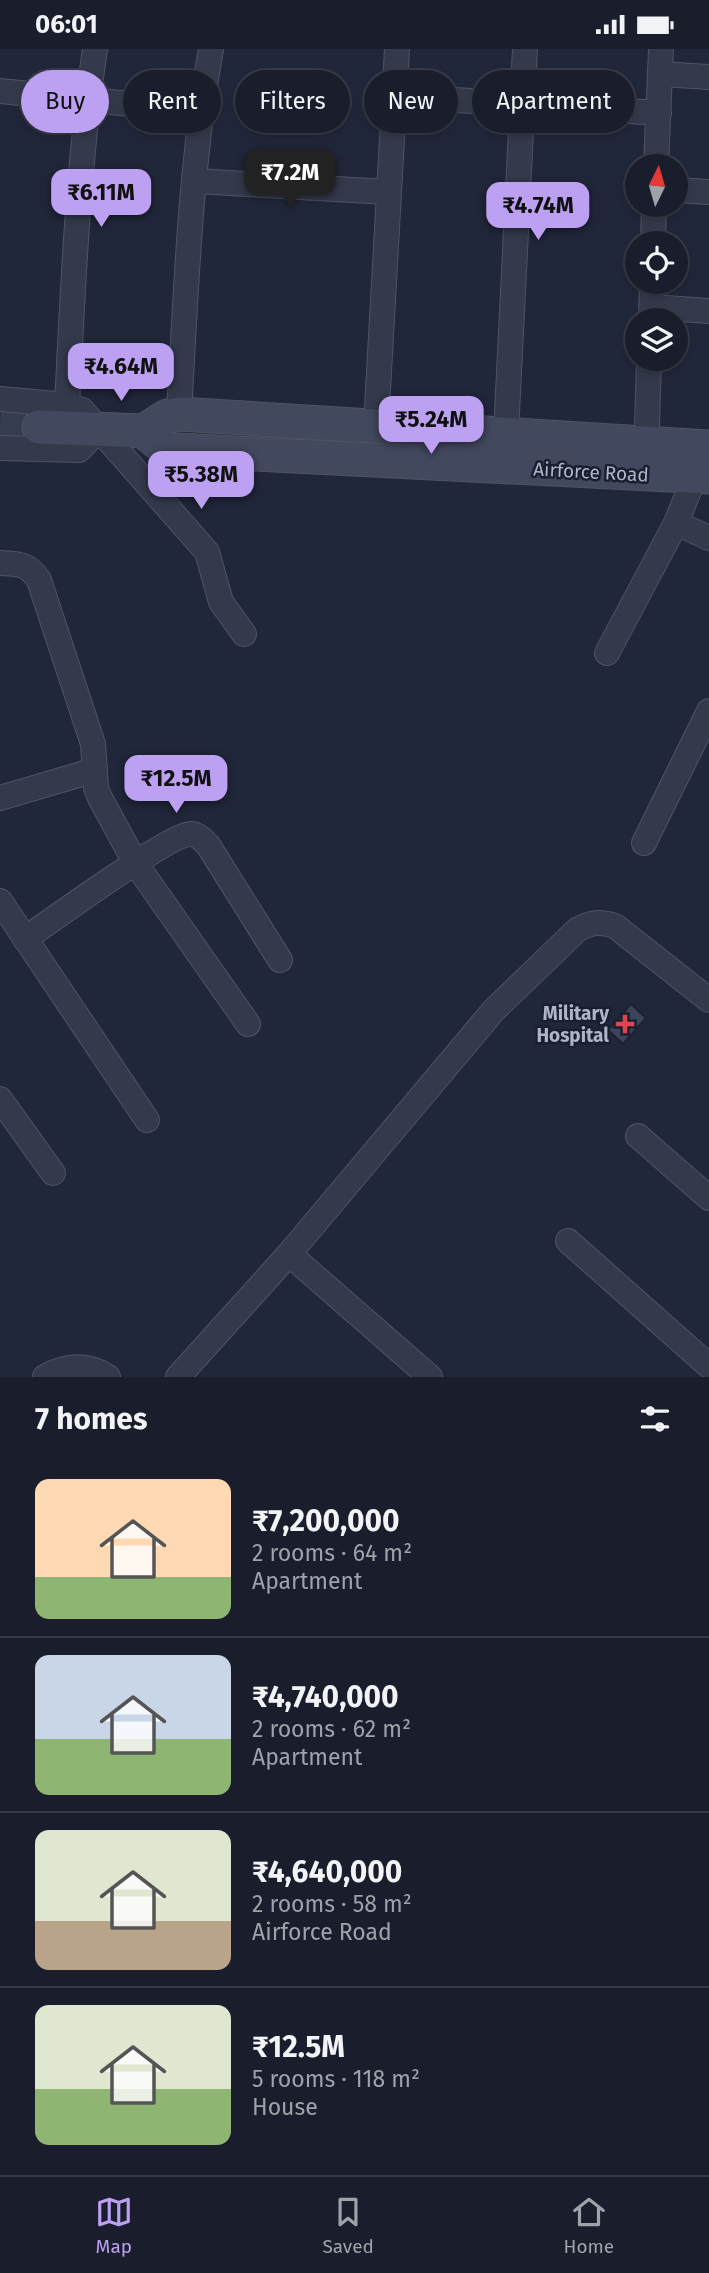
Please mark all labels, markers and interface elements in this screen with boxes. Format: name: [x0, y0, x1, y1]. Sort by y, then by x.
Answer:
text: 06:01: [35, 9, 98, 40]
chip: Buy: [21, 70, 109, 133]
chip: Rent: [123, 70, 221, 133]
chip: Filters: [235, 70, 350, 133]
chip: New: [364, 70, 458, 133]
chip: Apartment: [472, 70, 635, 133]
pin: ₹7.2M: [241, 149, 339, 209]
north arrow: [625, 154, 688, 217]
map controls: [625, 154, 688, 371]
text: ₹7.2M: [261, 158, 319, 186]
pin: ₹6.11M: [44, 169, 158, 229]
text: ₹6.11M: [67, 178, 135, 206]
pin: ₹4.74M: [481, 183, 595, 242]
text: ₹4.74M: [502, 191, 574, 219]
button: locate: [625, 231, 688, 294]
button: layers: [625, 308, 688, 371]
pin: ₹4.64M: [64, 343, 178, 403]
text: ₹4.64M: [84, 352, 158, 380]
pin: ₹5.24M: [374, 397, 488, 456]
text: ₹5.24M: [395, 405, 467, 433]
pin: ₹5.38M: [144, 451, 258, 511]
street label: Airforce Road: [533, 457, 649, 487]
text: ₹5.38M: [164, 460, 238, 488]
pin: ₹12.5M: [119, 755, 233, 815]
text: ₹12.5M: [140, 764, 212, 792]
place label: Military Hospital: [536, 1002, 609, 1047]
marker: Military Hospital: [615, 1014, 635, 1034]
icon: filters: [636, 1400, 674, 1438]
text: 7 homes: [35, 1401, 147, 1437]
text: ₹7,200,000: [252, 1503, 400, 1539]
icon: home: [91, 1507, 175, 1591]
text: 2 rooms · 64 m²: [252, 1539, 412, 1567]
text: Apartment: [252, 1567, 362, 1595]
text: ₹4,740,000: [252, 1679, 399, 1715]
icon: home: [91, 1683, 175, 1767]
text: 2 rooms · 62 m²: [252, 1715, 411, 1743]
text: Apartment: [252, 1743, 362, 1771]
text: ₹4,640,000: [252, 1854, 402, 1890]
icon: home: [91, 1858, 175, 1942]
text: 2 rooms · 58 m²: [252, 1890, 412, 1918]
text: Airforce Road: [252, 1918, 392, 1946]
text: ₹12.5M: [252, 2029, 345, 2065]
icon: home: [91, 2033, 175, 2117]
text: 5 rooms · 118 m²: [252, 2065, 420, 2093]
text: House: [252, 2093, 318, 2121]
tab: Map: [95, 2193, 133, 2258]
tab: Saved: [322, 2193, 374, 2258]
tab: Home: [564, 2193, 614, 2258]

